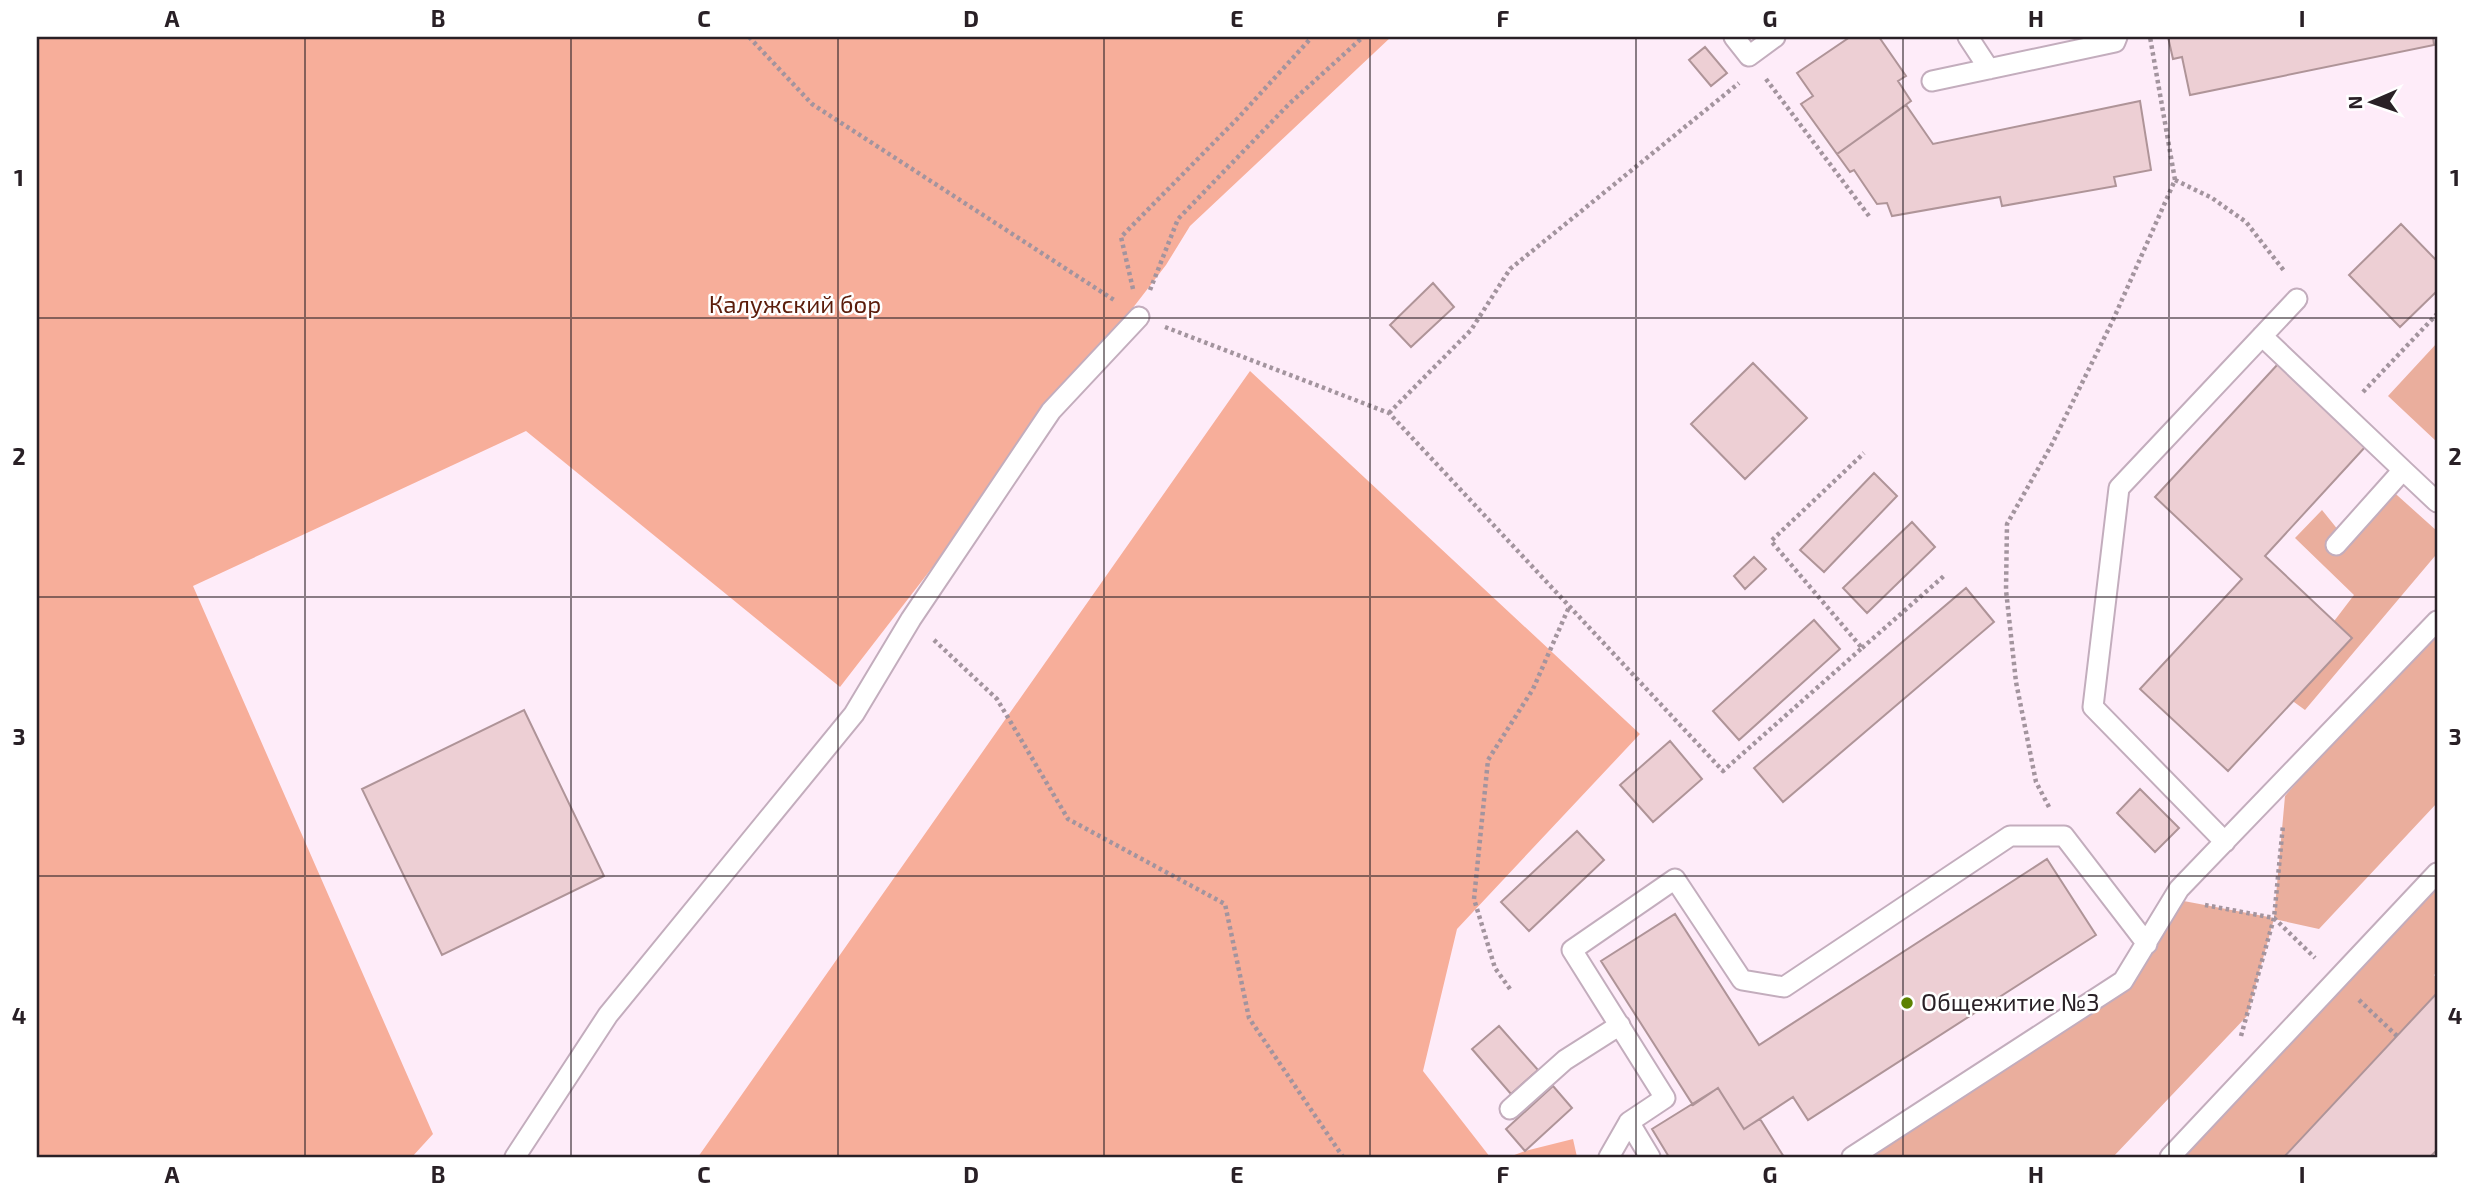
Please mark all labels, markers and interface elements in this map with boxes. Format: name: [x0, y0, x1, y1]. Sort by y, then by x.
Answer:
text: A: [164, 4, 180, 32]
text: B: [431, 4, 445, 32]
text: C: [697, 4, 711, 32]
text: D: [963, 4, 979, 32]
text: E: [1230, 4, 1244, 32]
text: F: [1497, 4, 1510, 32]
text: G: [1763, 4, 1777, 32]
text: H: [2028, 4, 2044, 32]
text: I: [2299, 4, 2305, 32]
north arrow: [2338, 66, 2408, 136]
text: N: [2343, 95, 2366, 110]
text: 1: [14, 163, 24, 191]
text: 1: [2450, 163, 2460, 191]
park label: Калужский бор: [709, 289, 881, 319]
text: 2: [12, 442, 26, 470]
text: 2: [2448, 442, 2462, 470]
text: 3: [12, 722, 26, 750]
text: 3: [2448, 722, 2462, 750]
place label: Общежитие №3: [1921, 987, 2100, 1016]
marker: Общежитие №3: [1899, 995, 1915, 1011]
text: 4: [12, 1001, 26, 1029]
text: 4: [2448, 1001, 2462, 1029]
text: A: [164, 1160, 180, 1188]
text: B: [431, 1160, 445, 1188]
text: C: [697, 1160, 711, 1188]
text: D: [963, 1160, 979, 1188]
text: E: [1230, 1160, 1244, 1188]
text: F: [1497, 1160, 1510, 1188]
text: G: [1763, 1160, 1777, 1188]
text: H: [2028, 1160, 2044, 1188]
text: I: [2299, 1160, 2305, 1188]

